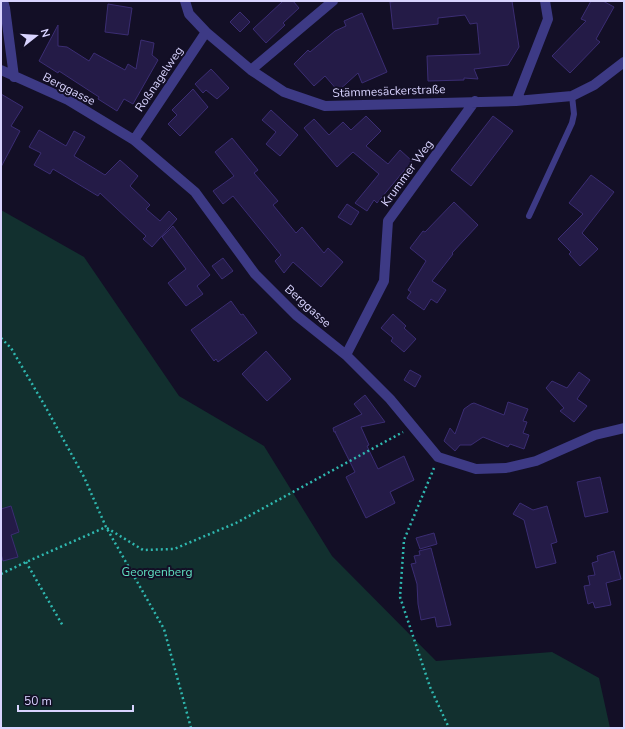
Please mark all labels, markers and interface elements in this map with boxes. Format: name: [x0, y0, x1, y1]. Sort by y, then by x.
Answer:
north arrow: [16, 16, 56, 56]
text: N: [37, 27, 53, 39]
street label: Roßnagelweg: [131, 43, 187, 115]
street label: Berggasse: [40, 69, 98, 109]
street label: Stämmesäckerstraße: [332, 81, 446, 101]
street label: Krummer Weg: [377, 136, 437, 210]
street label: Berggasse: [281, 281, 335, 331]
park label: Georgenberg: [122, 564, 192, 580]
scale bar: [18, 687, 133, 713]
text: 50 m: [24, 693, 52, 709]

